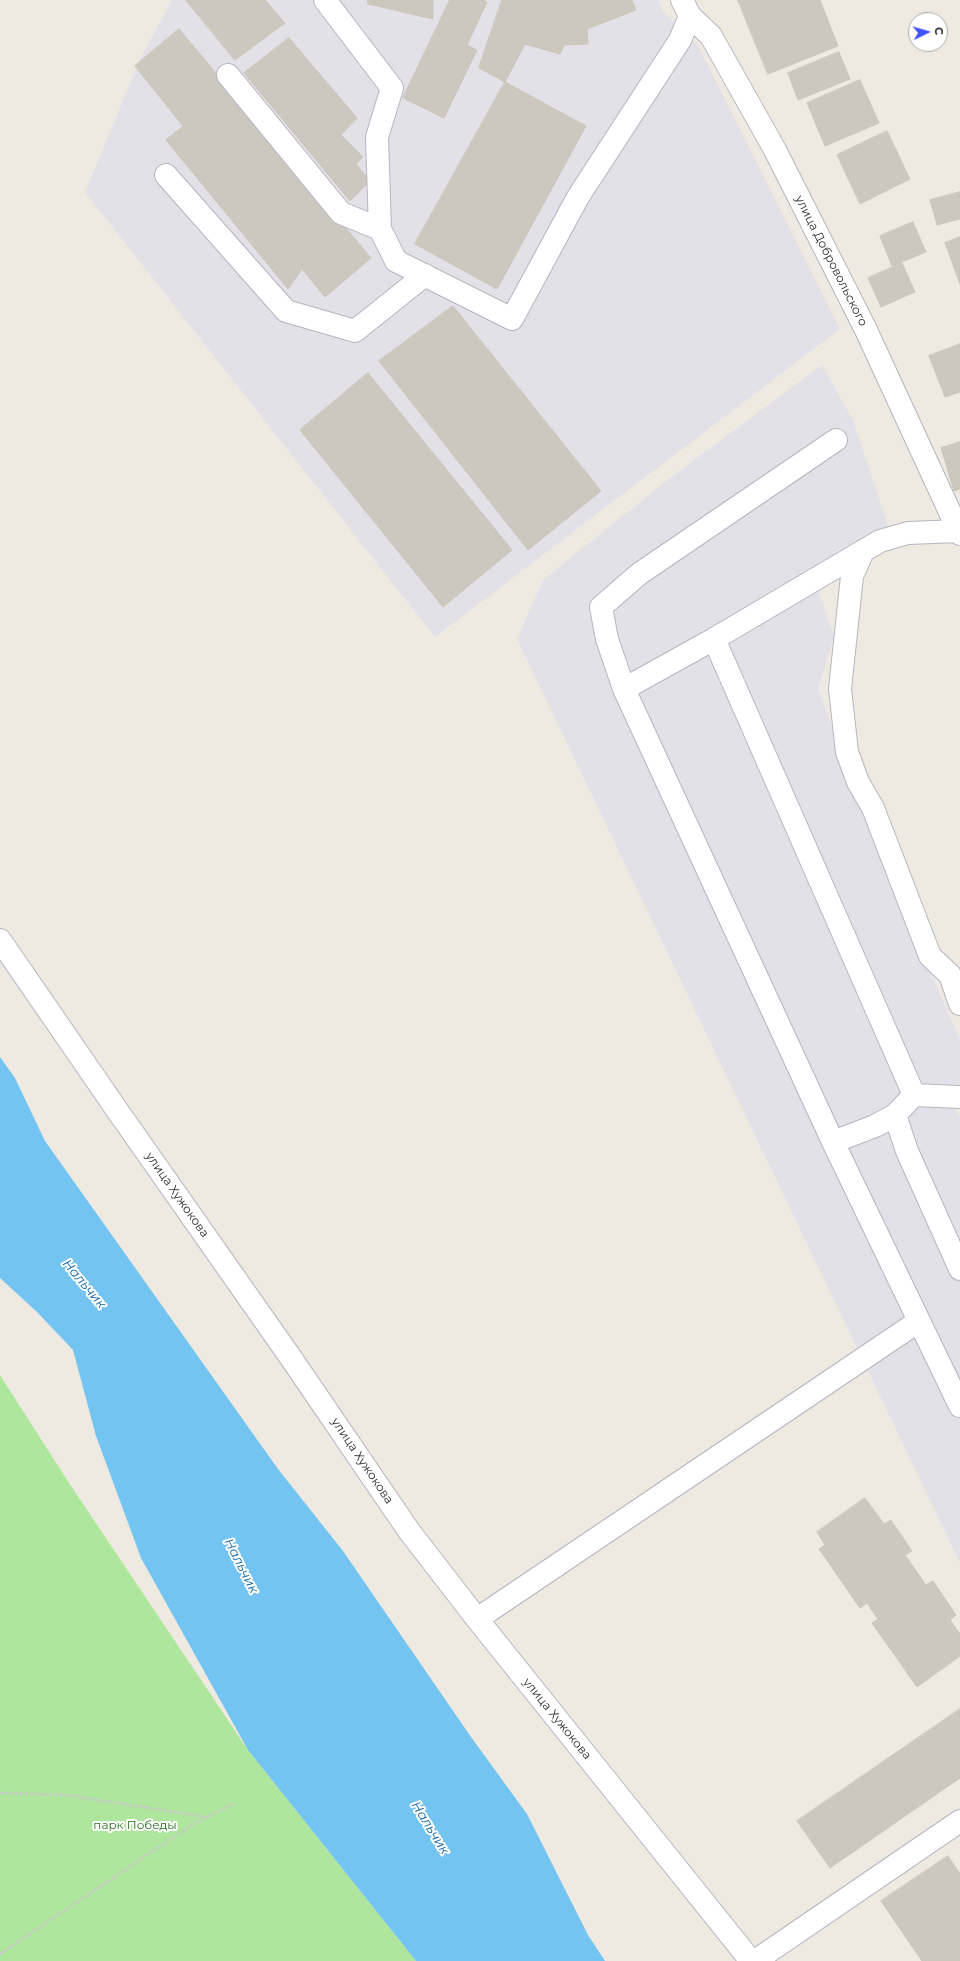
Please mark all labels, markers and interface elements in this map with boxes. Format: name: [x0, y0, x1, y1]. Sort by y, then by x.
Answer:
north arrow: [908, 12, 948, 52]
text: С: [932, 26, 946, 36]
street label: улица Добровольского: [792, 193, 870, 329]
street label: улица Хужокова: [142, 1150, 212, 1240]
water label: Нальчик: [59, 1256, 109, 1312]
street label: улица Хужокова: [328, 1415, 396, 1507]
water label: Нальчик: [221, 1536, 261, 1596]
street label: улица Хужокова: [520, 1675, 594, 1763]
water label: Нальчик: [408, 1799, 452, 1857]
park label: парк Победы: [93, 1818, 177, 1832]

